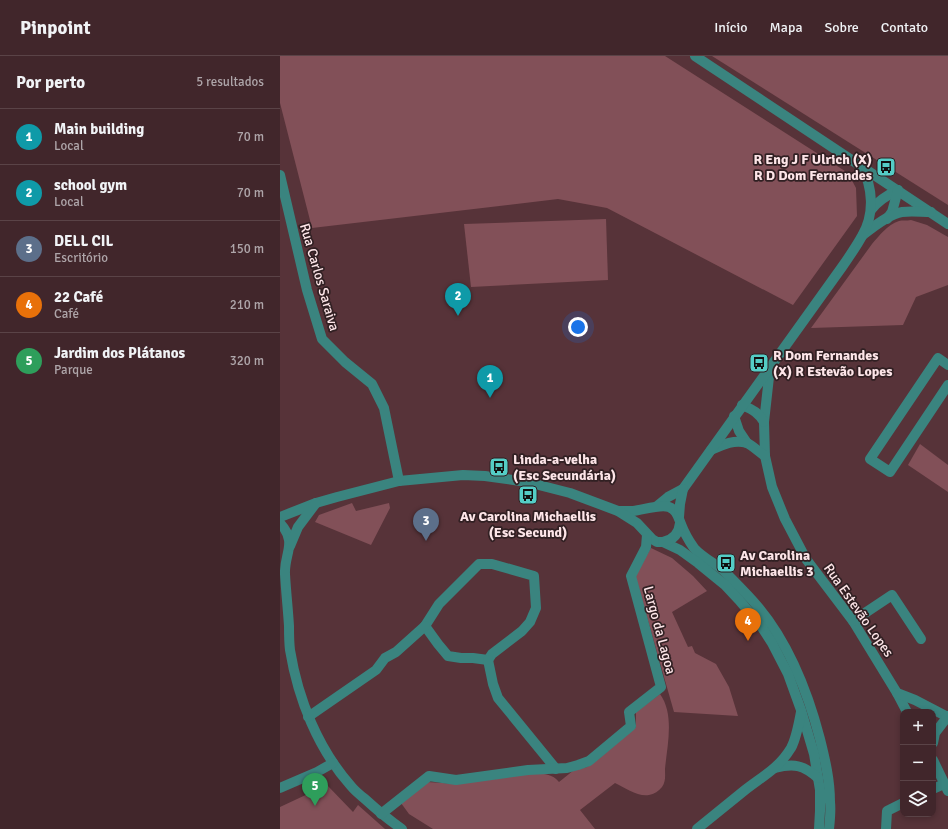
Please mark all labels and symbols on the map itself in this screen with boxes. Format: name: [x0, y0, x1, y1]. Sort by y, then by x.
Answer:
place label: R Eng J F Ulrich (X) R D Dom Fernandes: [754, 151, 872, 184]
bus stop icon: R Eng J F Ulrich (X) R D Dom Fernandes: [875, 156, 897, 178]
street label: Rua Carlos Saraiva: [296, 221, 343, 333]
pin: 2: [445, 283, 471, 316]
your location: [568, 317, 588, 337]
place label: R Dom Fernandes (X) R Estevão Lopes: [773, 347, 892, 380]
bus stop icon: R Dom Fernandes (X) R Estevão Lopes: [748, 352, 770, 374]
pin: 1: [477, 365, 503, 398]
place label: Linda-a-velha (Esc Secundária): [513, 451, 616, 484]
bus stop icon: Linda-a-velha (Esc Secundária): [488, 456, 510, 478]
bus stop icon: Av Carolina Michaellis (Esc Secund): [517, 484, 539, 506]
pin: 3: [413, 508, 439, 541]
place label: Av Carolina Michaellis (Esc Secund): [460, 508, 596, 541]
place label: Av Carolina Michaellis 3: [740, 547, 814, 580]
bus stop icon: Av Carolina Michaellis 3: [715, 552, 737, 574]
street label: Rua Estevão Lopes: [820, 560, 897, 660]
street label: Largo da Lagoa: [640, 584, 679, 676]
pin: 4: [735, 608, 761, 641]
pin: 5: [302, 773, 328, 806]

